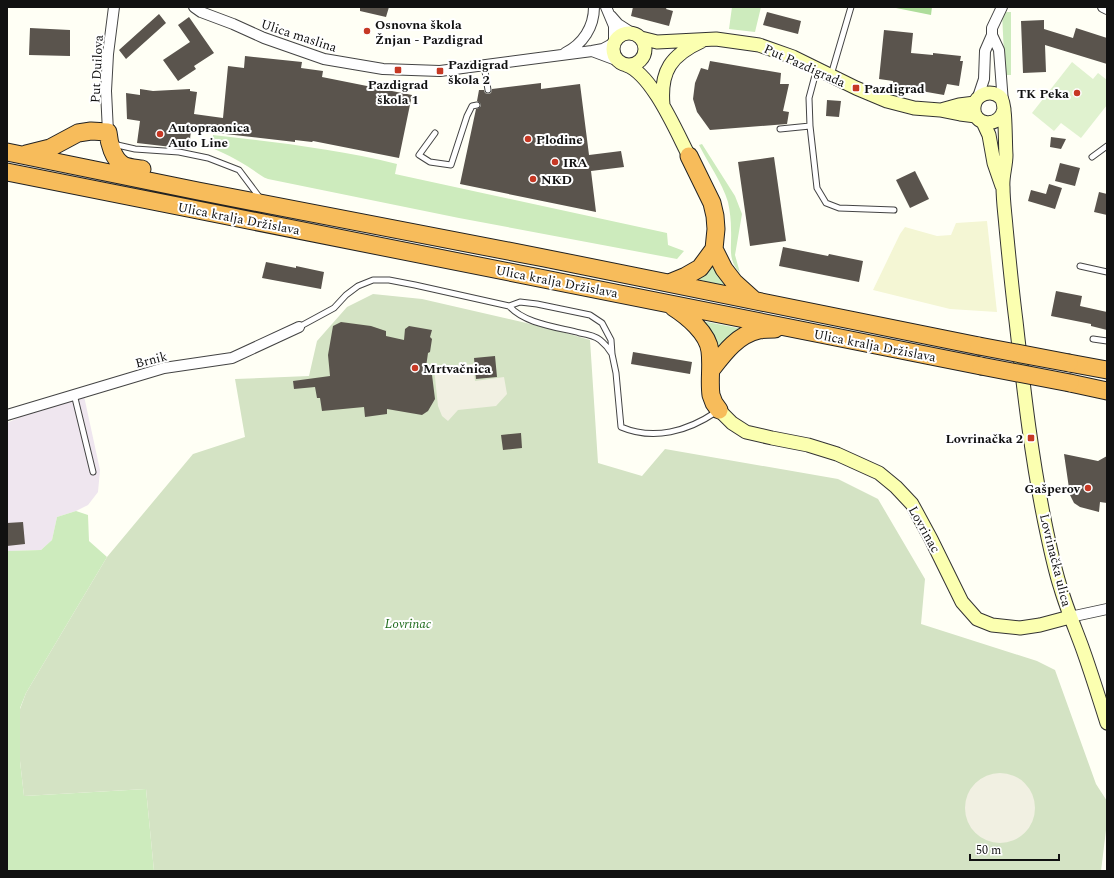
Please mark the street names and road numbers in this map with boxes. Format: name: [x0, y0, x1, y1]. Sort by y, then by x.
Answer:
street label: Ulica maslina: [258, 14, 340, 58]
street label: Put Duilova: [85, 34, 109, 104]
street label: Put Pazdigrada: [761, 39, 849, 93]
street label: Ulica kralja Držislava: [176, 197, 302, 241]
street label: Ulica kralja Držislava: [494, 260, 620, 304]
street label: Ulica kralja Držislava: [812, 324, 938, 368]
street label: Brnik: [133, 346, 169, 374]
street label: Lovrinac: [903, 502, 945, 557]
street label: Lovrinačka ulica: [1034, 512, 1076, 609]

